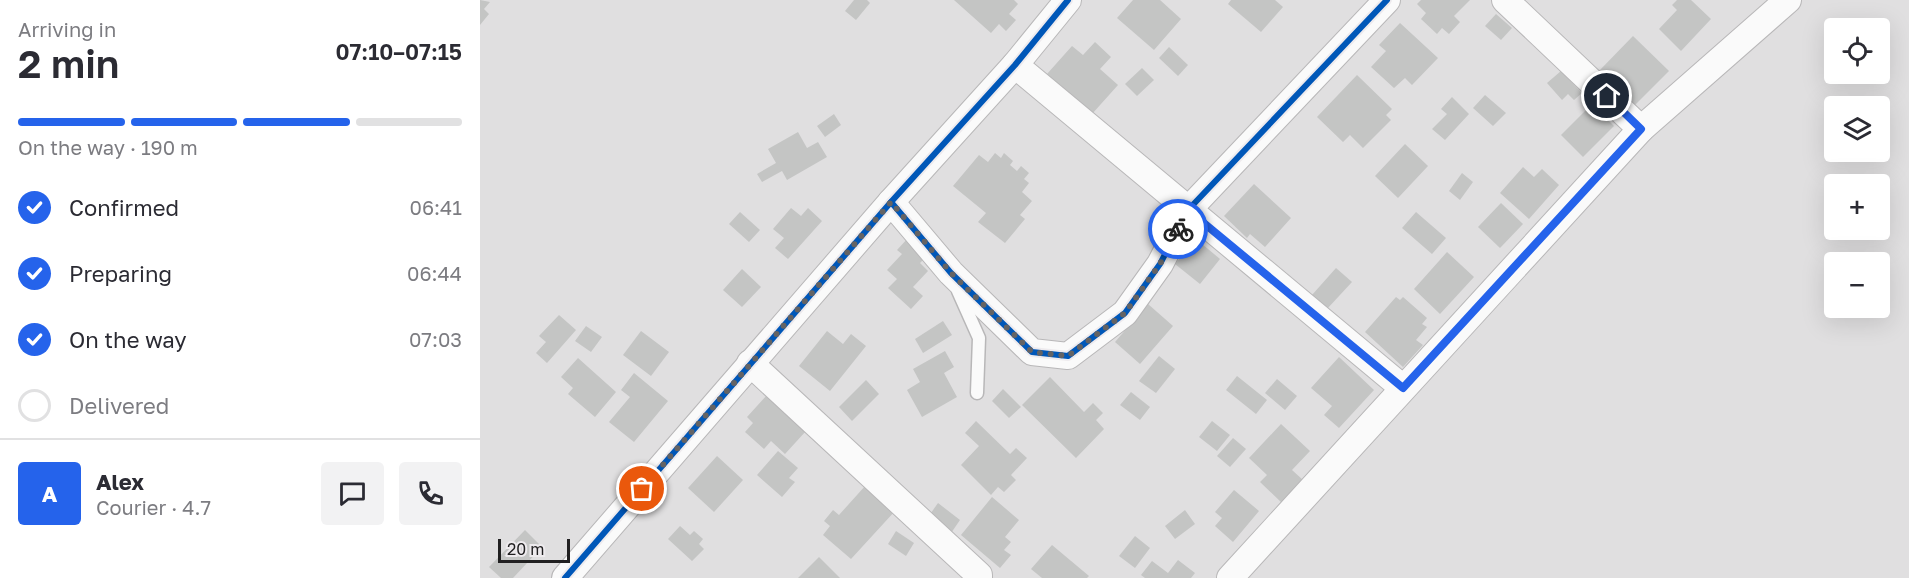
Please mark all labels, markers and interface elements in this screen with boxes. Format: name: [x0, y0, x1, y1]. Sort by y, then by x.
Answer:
text: Arriving in: [18, 17, 116, 41]
map controls: [1824, 18, 1890, 318]
button: locate: [1824, 18, 1890, 84]
text: 07:10–07:15: [335, 38, 462, 65]
text: 2 min: [18, 40, 119, 87]
pin: [1581, 70, 1632, 121]
icon: home: [1590, 79, 1623, 112]
button: layers: [1824, 96, 1890, 162]
text: On the way · 190 m: [18, 135, 198, 159]
button: +: [1824, 174, 1890, 240]
icon: check: [18, 191, 51, 224]
text: Confirmed: [69, 194, 179, 221]
text: 06:41: [410, 195, 462, 219]
courier: [1148, 199, 1208, 259]
icon: bike: [1162, 213, 1195, 246]
button: −: [1824, 252, 1890, 318]
icon: check: [18, 257, 51, 290]
text: Preparing: [69, 260, 172, 287]
text: 06:44: [407, 261, 462, 285]
icon: check: [18, 323, 51, 356]
text: On the way: [69, 326, 187, 353]
text: 07:03: [409, 327, 462, 351]
text: Delivered: [69, 392, 169, 419]
button: chat: [321, 462, 384, 525]
button: phone: [399, 462, 462, 525]
pin: [616, 463, 667, 514]
text: Alex: [96, 468, 144, 495]
icon: bag: [625, 472, 658, 505]
text: A: [42, 480, 57, 507]
text: Courier · 4.7: [96, 495, 211, 519]
scale bar: [498, 536, 570, 564]
text: 20 m: [507, 539, 544, 559]

